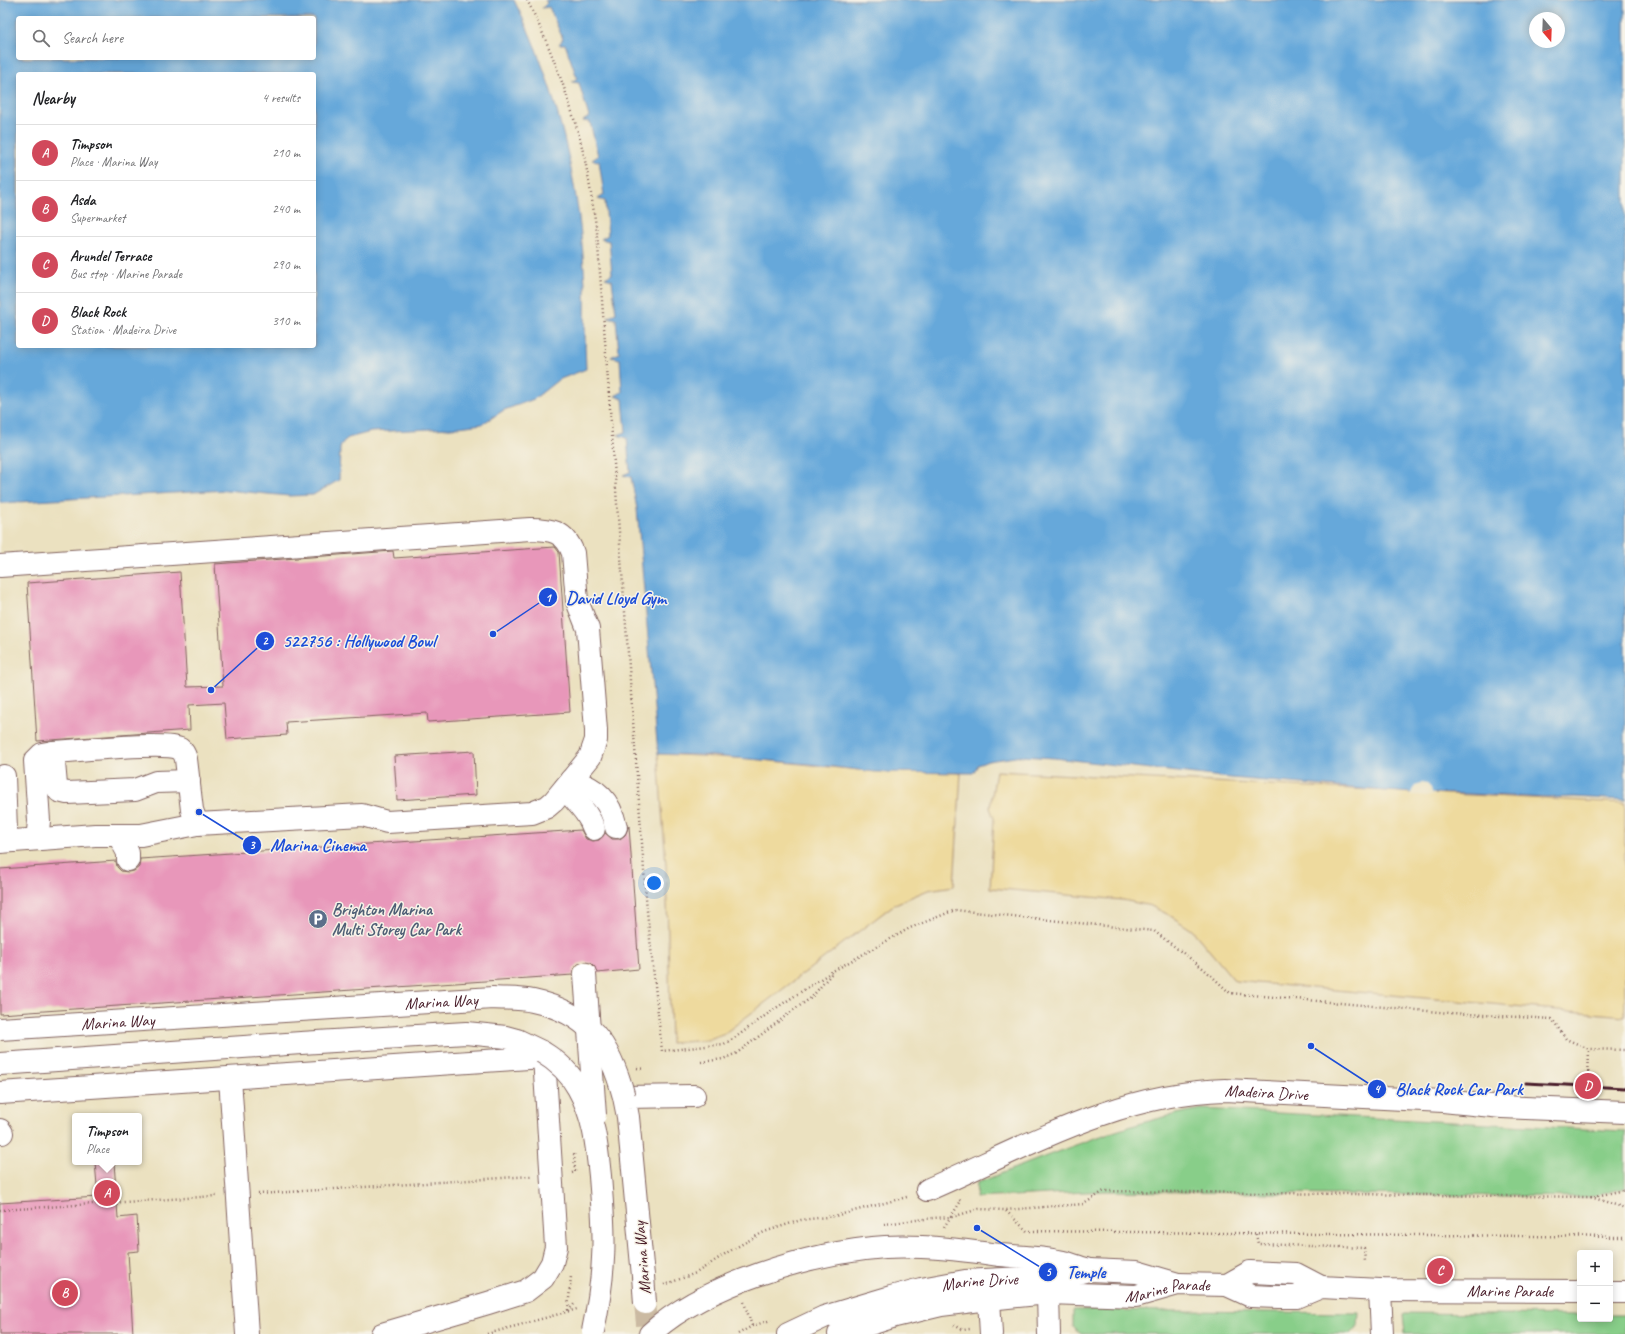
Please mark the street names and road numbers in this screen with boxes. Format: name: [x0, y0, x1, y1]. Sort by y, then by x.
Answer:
street label: Marina Way: [404, 988, 480, 1014]
street label: Marina Way: [81, 1009, 156, 1034]
street label: Madeira Drive: [1224, 1080, 1310, 1105]
street label: Marina Way: [628, 1219, 656, 1295]
street label: Marine Drive: [940, 1268, 1020, 1296]
street label: Marine Parade: [1125, 1273, 1211, 1307]
street label: Marine Parade: [1467, 1280, 1555, 1301]

